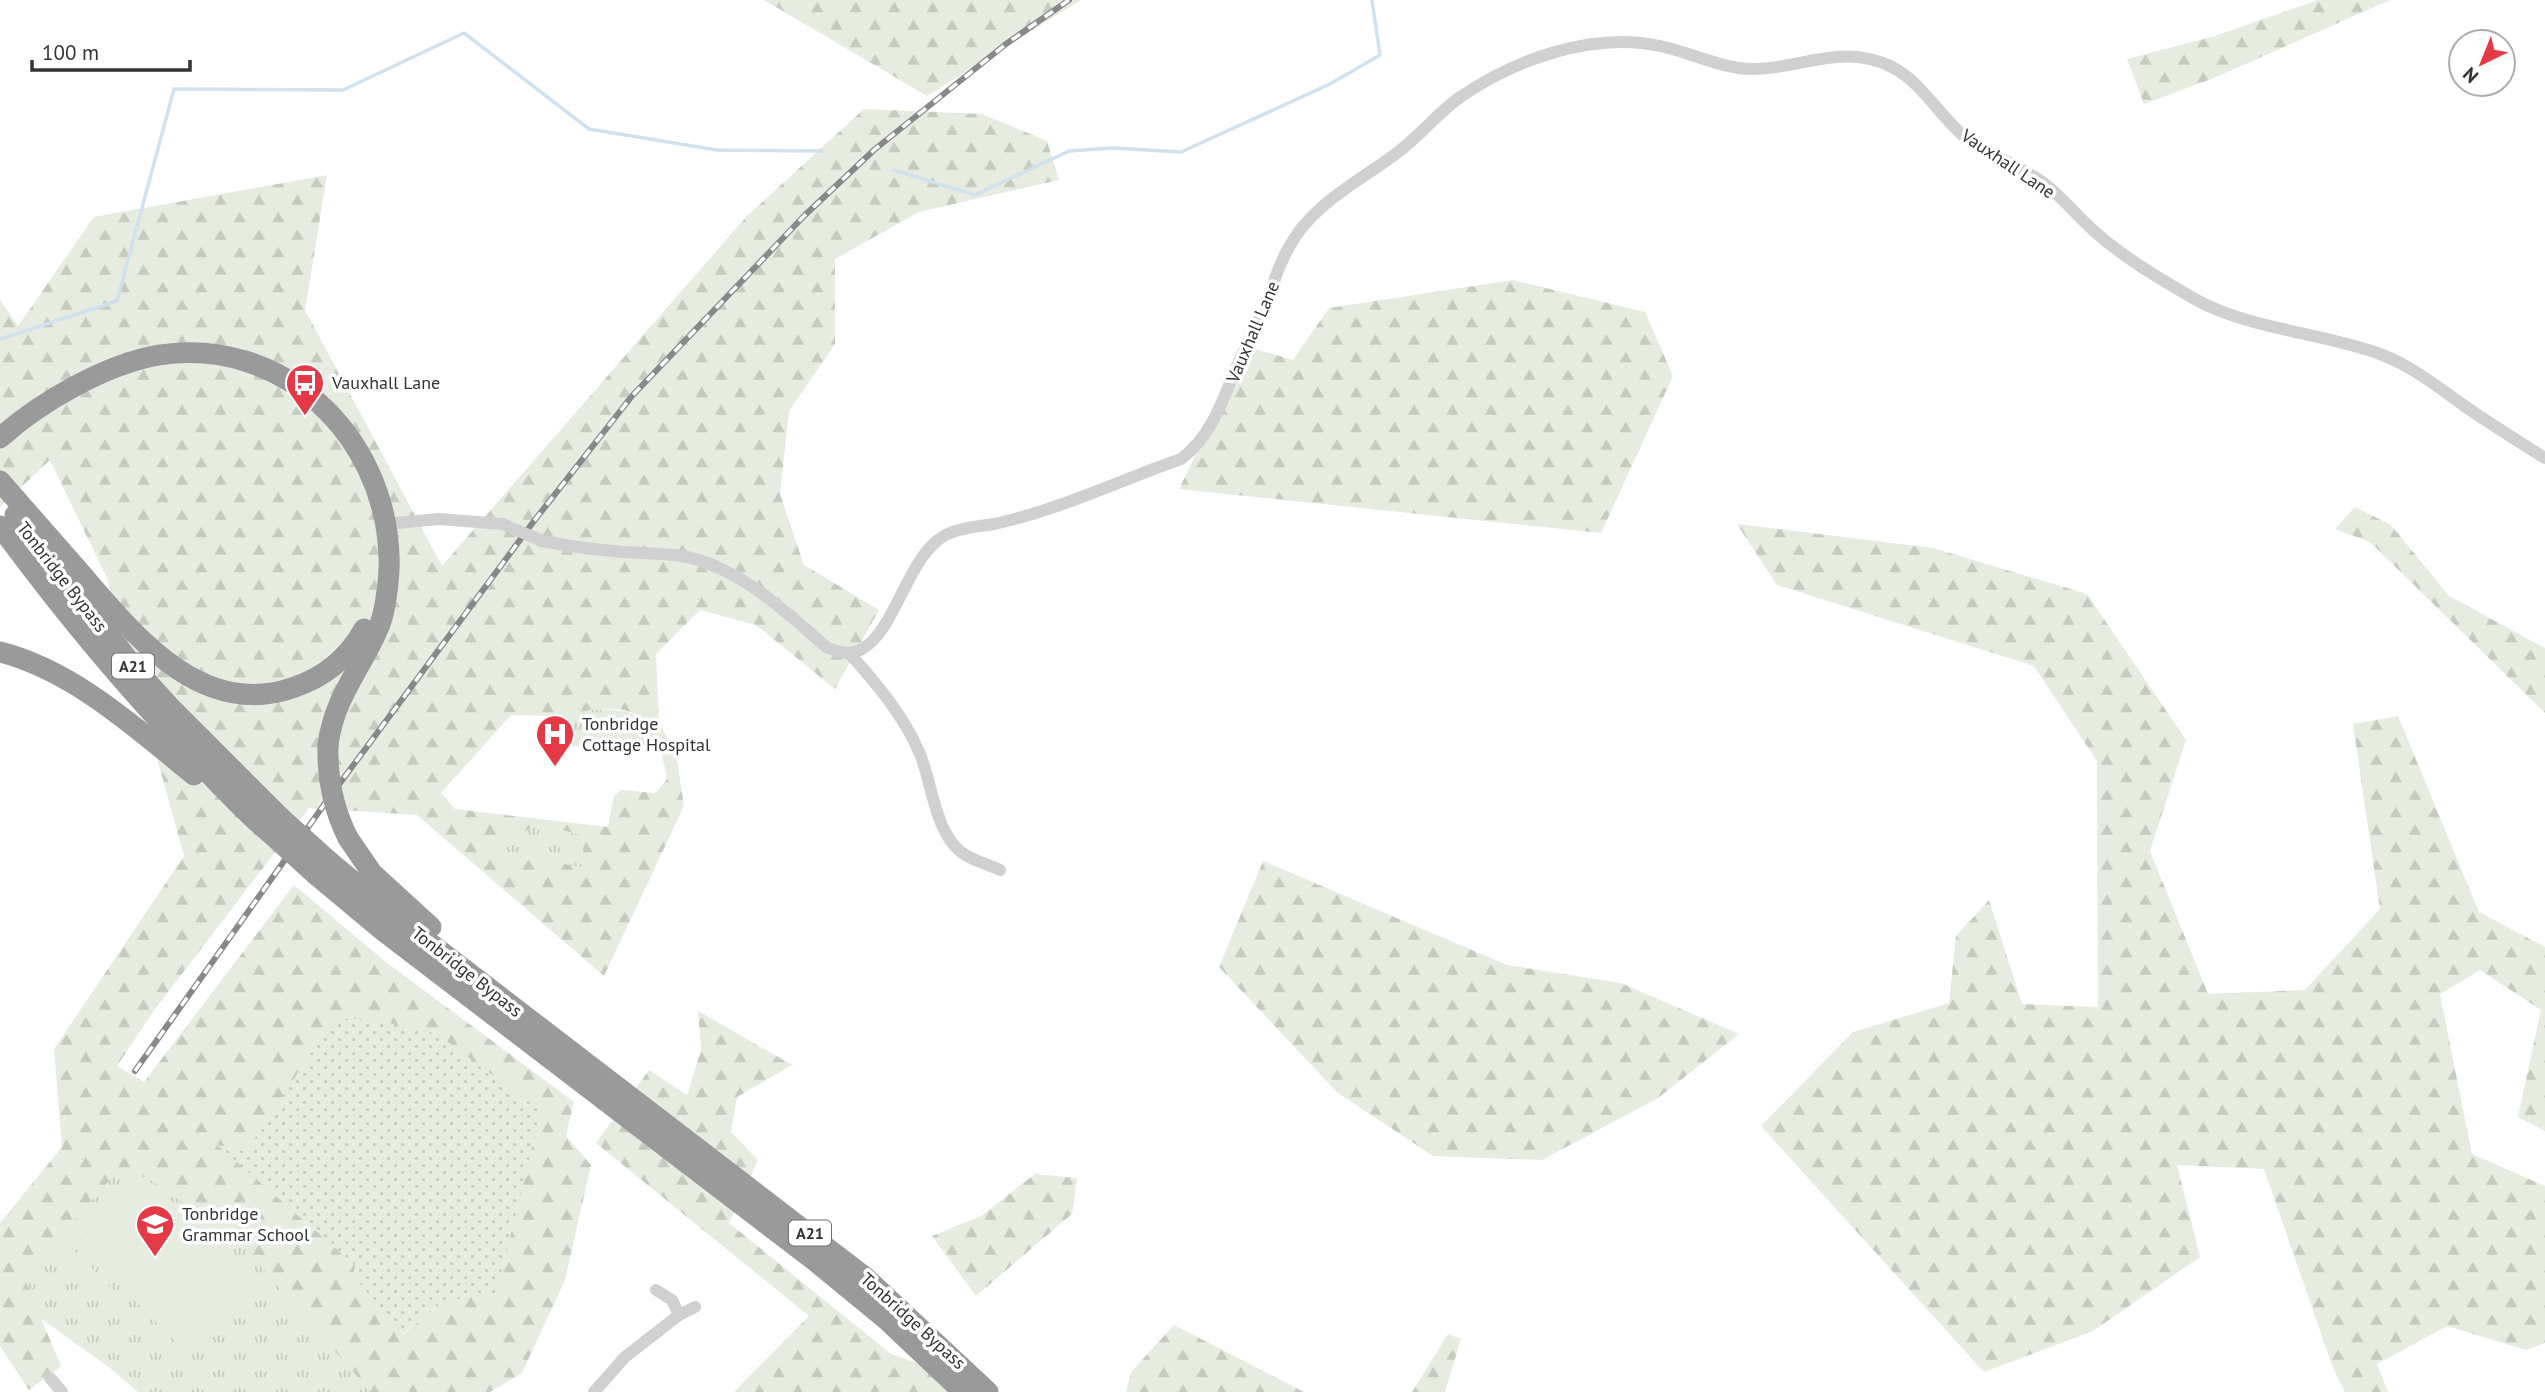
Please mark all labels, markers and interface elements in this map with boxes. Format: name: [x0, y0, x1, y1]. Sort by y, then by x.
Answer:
scale bar: [32, 28, 189, 72]
north arrow: [2447, 28, 2517, 98]
text: 100 m: [42, 39, 99, 66]
text: N: [2458, 62, 2483, 88]
street label: Vauxhall Lane: [1956, 123, 2060, 203]
street label: Vauxhall Lane: [1220, 278, 1284, 387]
bus stop icon: Vauxhall Lane: [284, 362, 326, 417]
place label: Vauxhall Lane: [331, 371, 440, 394]
street label: Tonbridge Bypass: [12, 517, 113, 637]
road number: A21: [112, 653, 154, 678]
place label: Tonbridge Cottage Hospital: [582, 712, 711, 756]
hospital icon: Tonbridge Cottage Hospital: [534, 713, 576, 768]
street label: Tonbridge Bypass: [407, 921, 527, 1022]
place label: Tonbridge Grammar School: [182, 1202, 310, 1246]
school or university icon: Tonbridge Grammar School: [134, 1203, 176, 1258]
road number: A21: [789, 1220, 831, 1246]
street label: Tonbridge Bypass: [856, 1267, 971, 1374]

